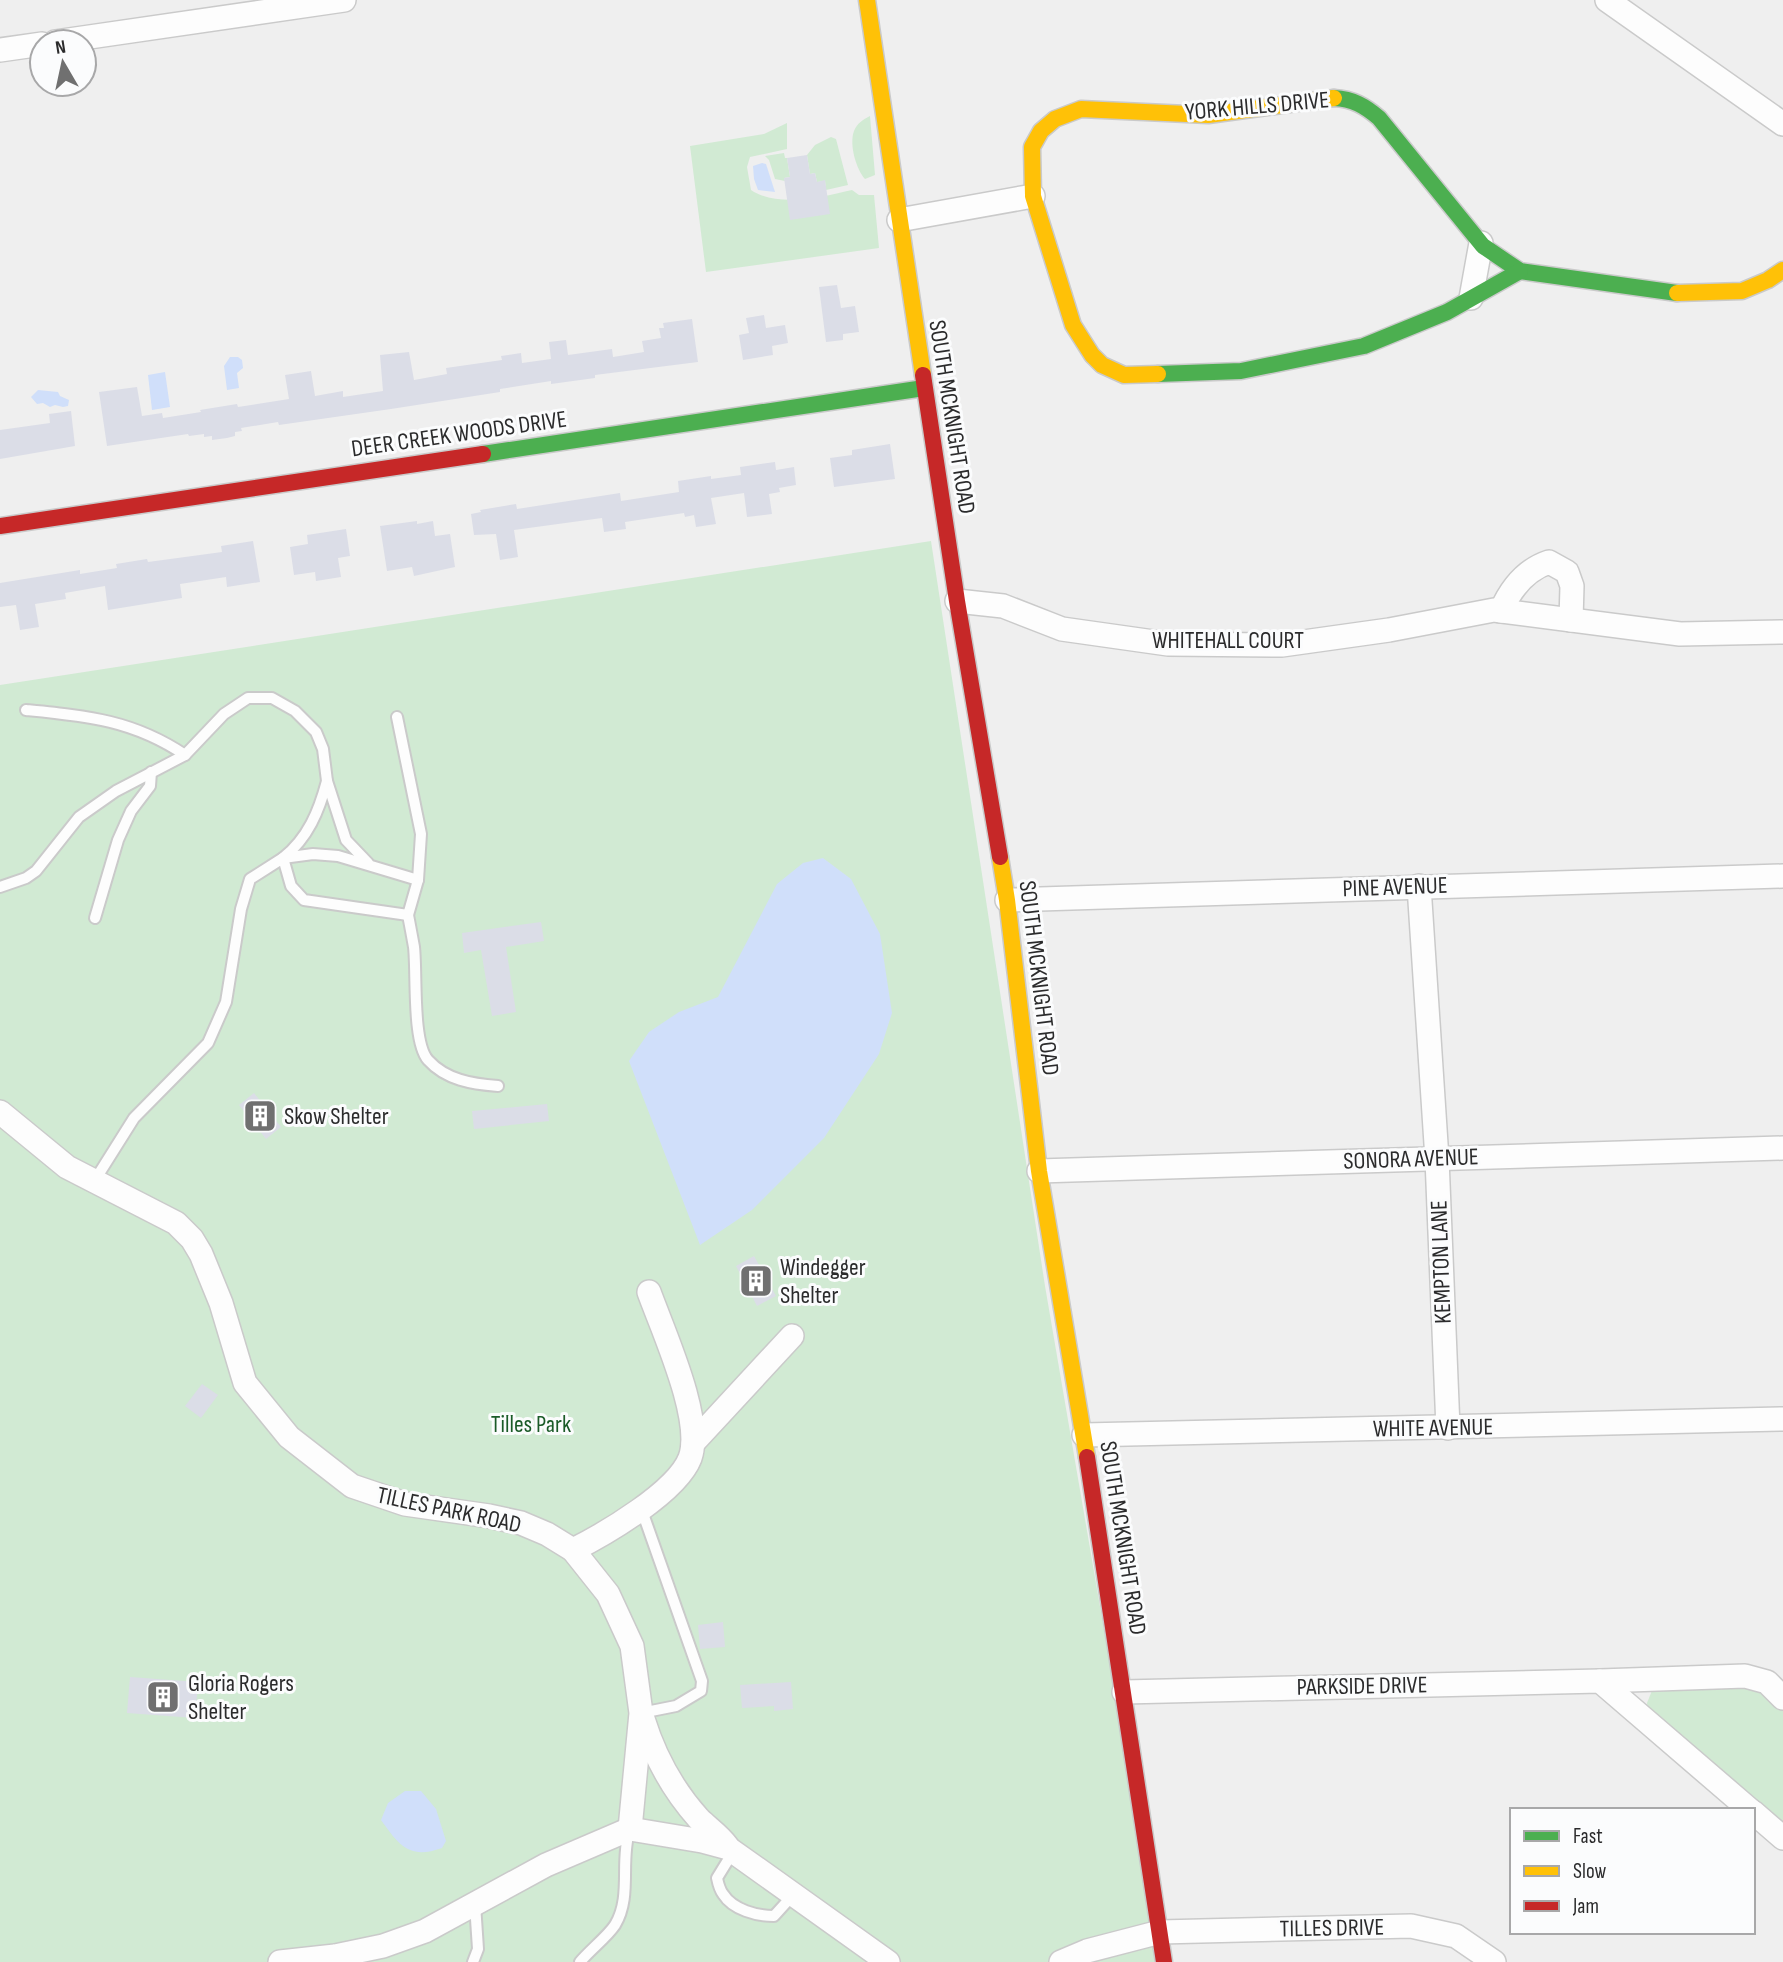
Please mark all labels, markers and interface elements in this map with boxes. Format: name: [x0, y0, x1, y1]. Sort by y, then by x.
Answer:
north arrow: [28, 28, 98, 98]
text: N: [54, 36, 67, 60]
street label: YORK HILLS DRIVE: [1184, 85, 1330, 127]
street label: SOUTH MCKNIGHT ROAD: [922, 318, 982, 516]
street label: DEER CREEK WOODS DRIVE: [350, 405, 568, 463]
street label: WHITEHALL COURT: [1152, 626, 1304, 655]
street label: PINE AVENUE: [1342, 871, 1448, 903]
street label: SOUTH MCKNIGHT ROAD: [1013, 879, 1065, 1077]
building icon: Skow Shelter: [241, 1097, 279, 1135]
place label: Skow Shelter: [284, 1102, 389, 1131]
street label: SONORA AVENUE: [1343, 1142, 1479, 1176]
street label: KEMPTON LANE: [1424, 1200, 1458, 1324]
place label: Windegger Shelter: [780, 1253, 866, 1310]
building icon: Windegger Shelter: [737, 1262, 775, 1300]
park label: Tilles Park: [491, 1410, 571, 1439]
street label: WHITE AVENUE: [1373, 1412, 1493, 1444]
street label: SOUTH MCKNIGHT ROAD: [1093, 1439, 1153, 1637]
street label: TILLES PARK ROAD: [374, 1481, 524, 1539]
place label: Gloria Rogers Shelter: [188, 1669, 294, 1726]
street label: PARKSIDE DRIVE: [1296, 1670, 1428, 1702]
building icon: Gloria Rogers Shelter: [144, 1678, 182, 1716]
legend: [1510, 1808, 1755, 1934]
text: Fast: [1573, 1824, 1603, 1849]
text: Slow: [1573, 1859, 1607, 1884]
text: Jam: [1572, 1894, 1599, 1919]
street label: TILLES DRIVE: [1279, 1913, 1385, 1943]

